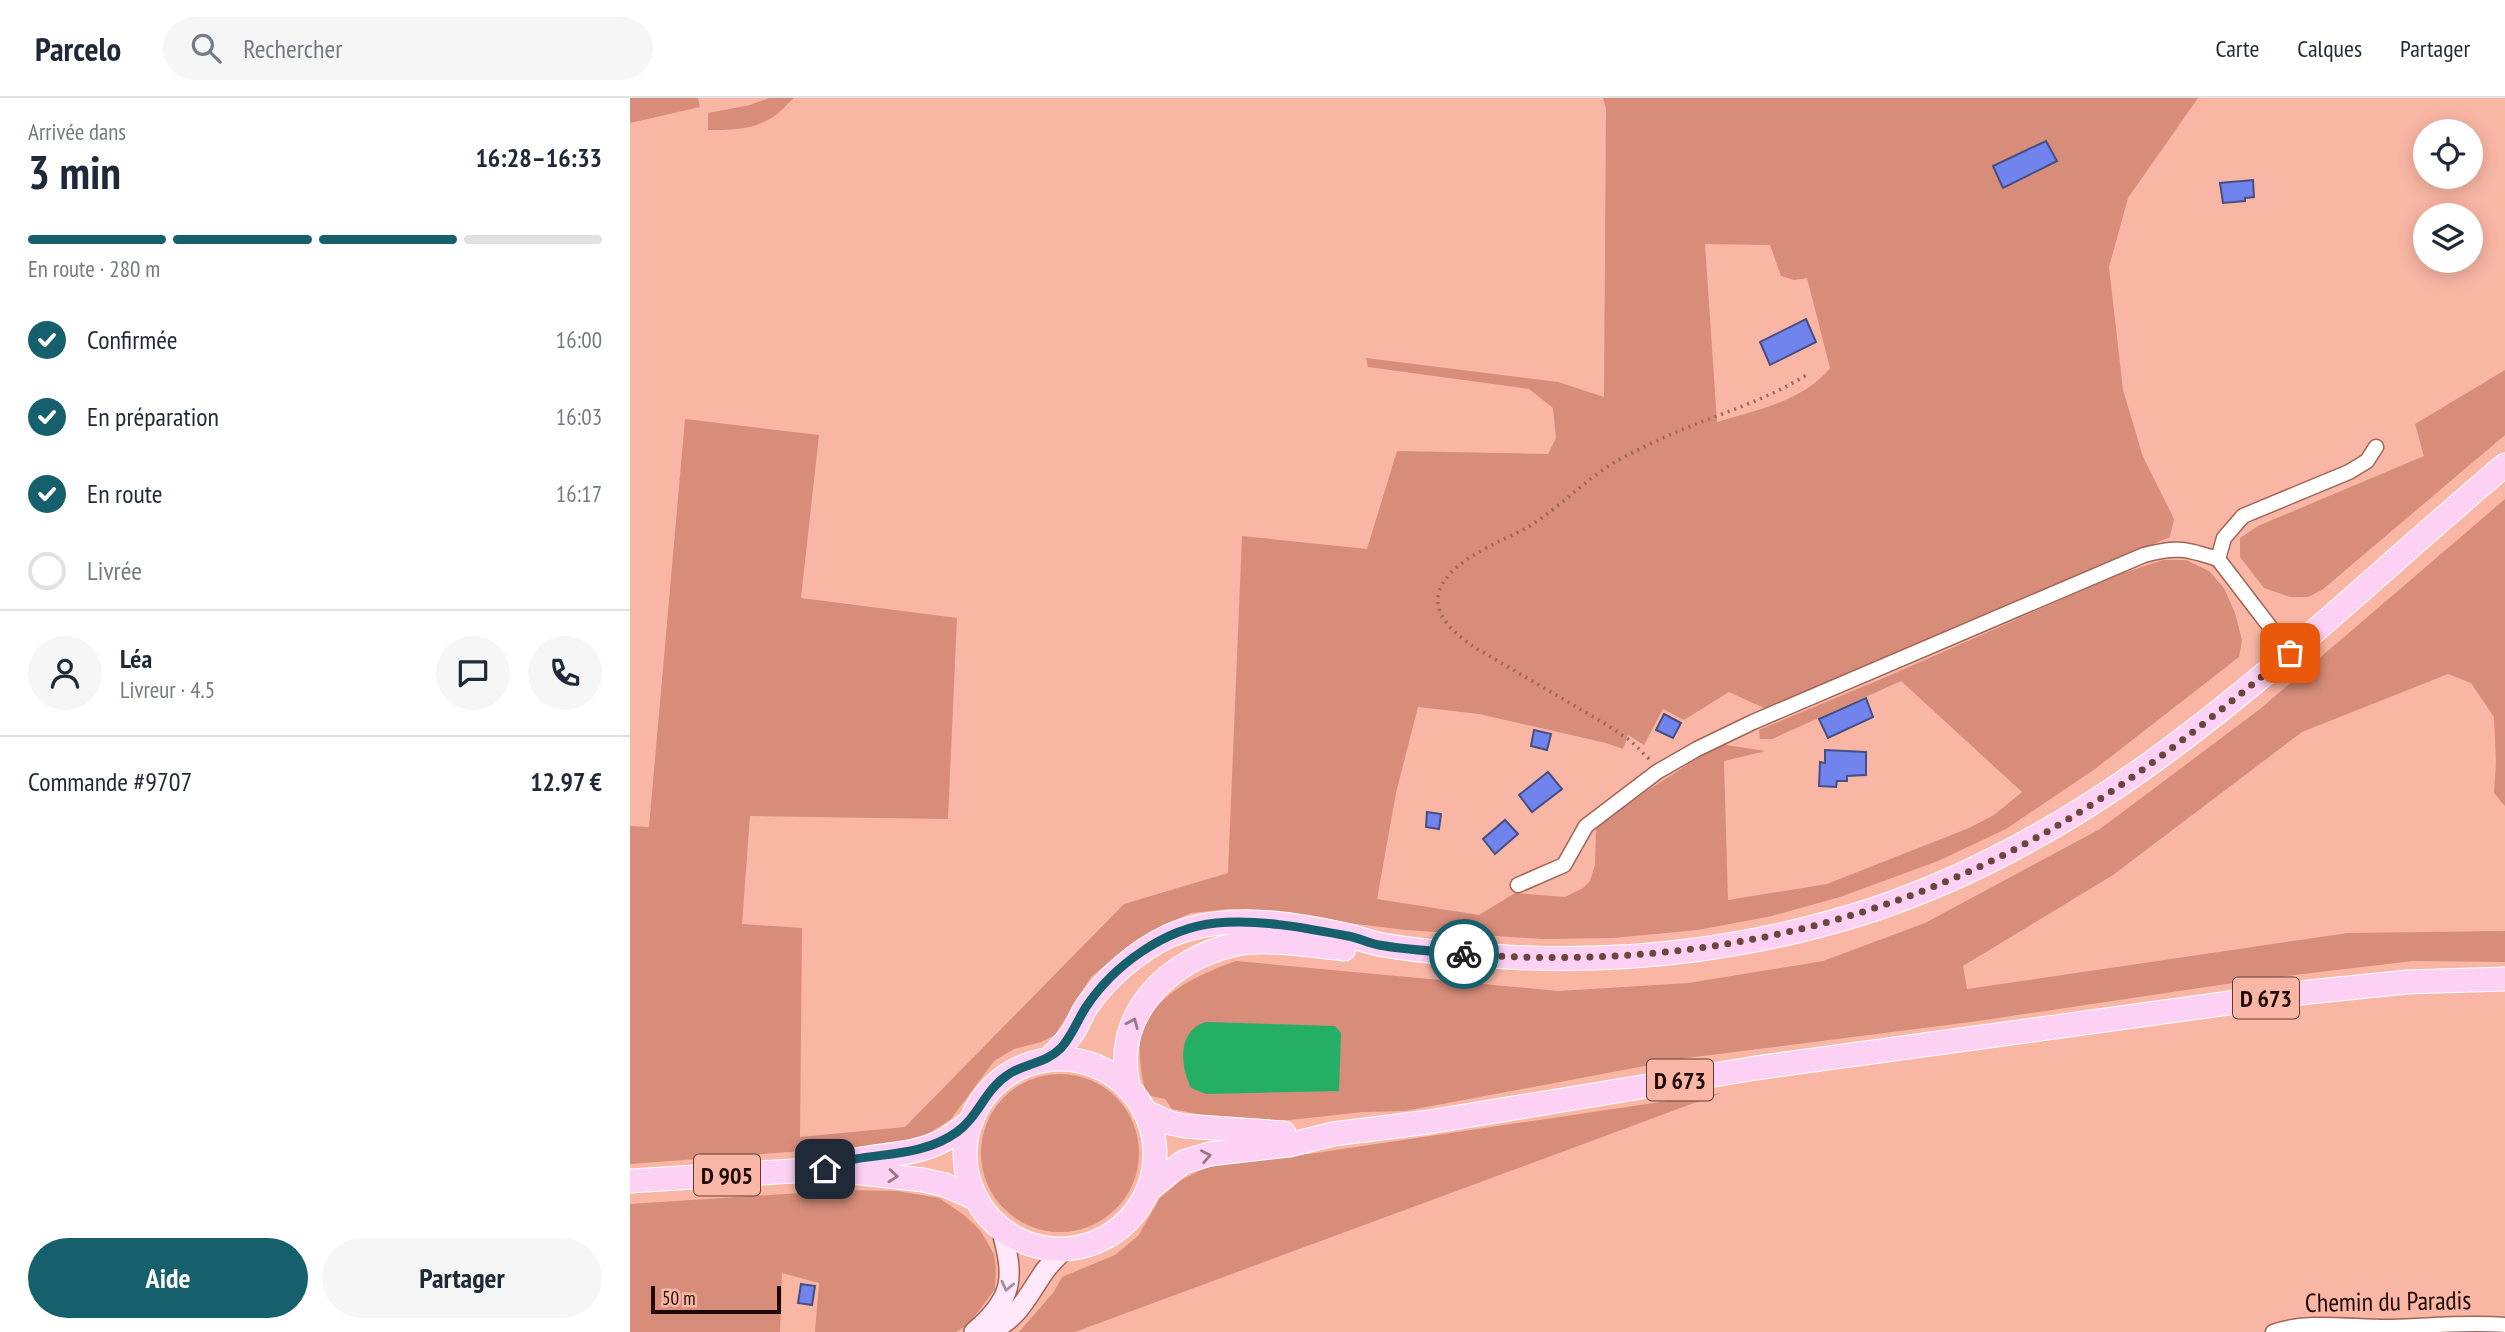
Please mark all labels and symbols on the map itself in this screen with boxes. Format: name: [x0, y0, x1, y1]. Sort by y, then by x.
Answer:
pin: [2260, 623, 2320, 683]
courier: [1429, 919, 1499, 989]
road number: D 673: [2233, 978, 2299, 1018]
one-way arrow: [1125, 1017, 1139, 1030]
road number: D 673: [1647, 1060, 1713, 1100]
pin: [795, 1139, 855, 1199]
one-way arrow: [1200, 1149, 1212, 1164]
road number: D 905: [694, 1154, 760, 1196]
one-way arrow: [887, 1168, 898, 1183]
one-way arrow: [1001, 1280, 1015, 1292]
scale bar: [651, 1283, 780, 1315]
street label: Chemin du Paradis: [2305, 1283, 2471, 1319]

